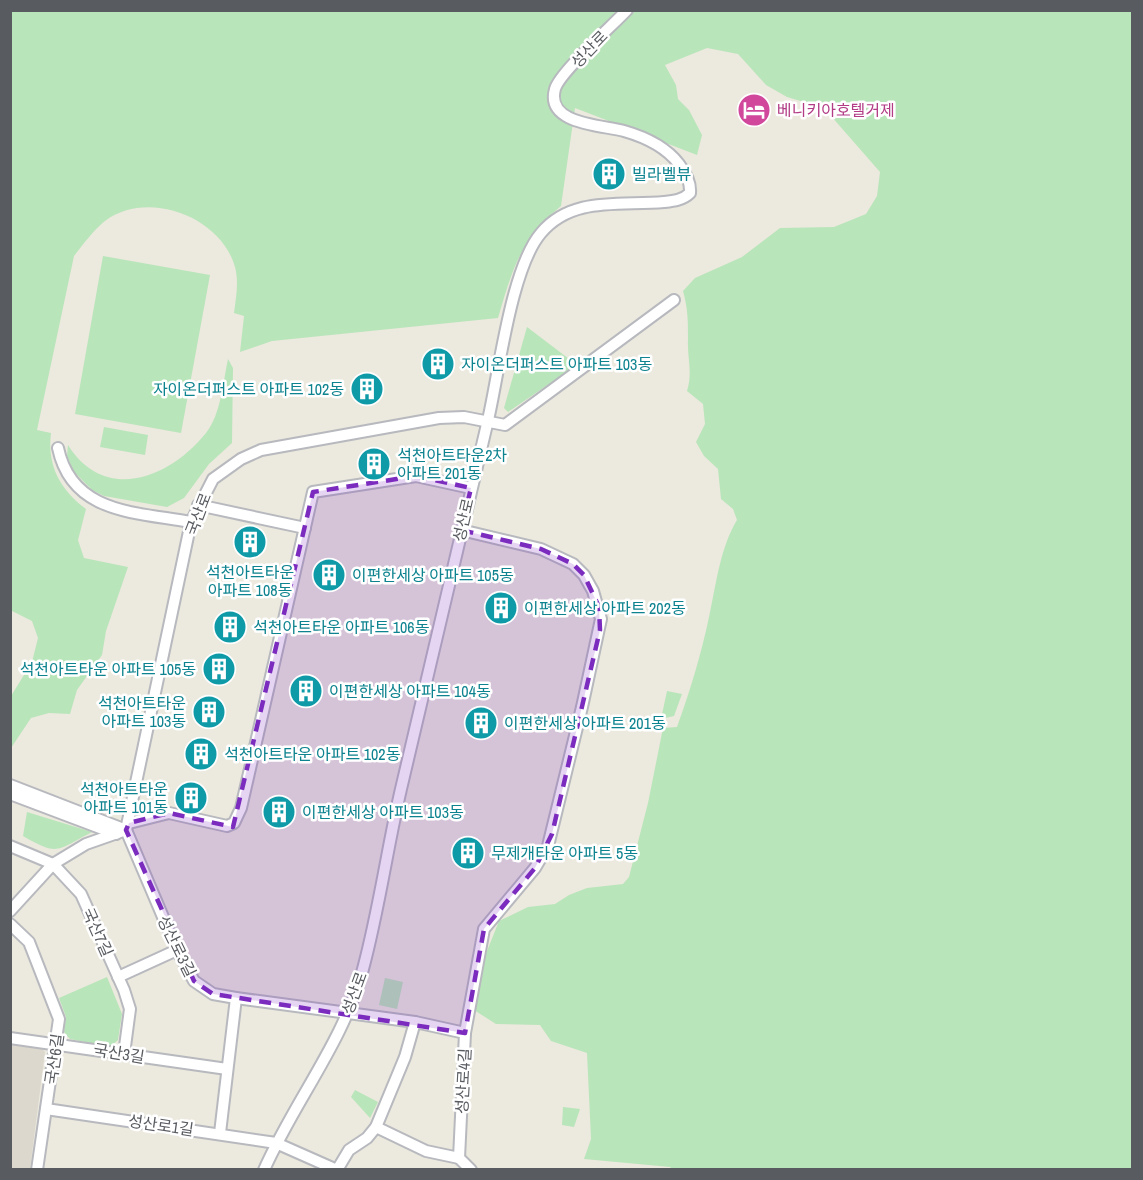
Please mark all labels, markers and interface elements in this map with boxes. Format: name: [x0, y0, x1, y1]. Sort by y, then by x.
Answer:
street label: 성산로: [566, 25, 612, 73]
hotel icon: 베니키아호텔거제: [736, 92, 772, 128]
place label: 베니키아호텔거제: [777, 99, 895, 121]
building icon: 빌라벨뷰: [591, 156, 627, 192]
place label: 빌라벨뷰: [632, 163, 691, 185]
building icon: 자이온더퍼스트 아파트 103동: [420, 346, 456, 382]
place label: 자이온더퍼스트 아파트 103동: [461, 353, 652, 375]
building icon: 자이온더퍼스트 아파트 102동: [349, 371, 385, 407]
place label: 자이온더퍼스트 아파트 102동: [153, 378, 344, 400]
place label: 석천아트타운2차 아파트 201동: [397, 444, 508, 484]
building icon: 석천아트타운2차 아파트 201동: [356, 446, 392, 482]
street label: 국산로: [180, 489, 216, 539]
street label: 성산로: [447, 496, 479, 544]
building icon: 석천아트타운 아파트 108동: [232, 524, 268, 560]
building icon: 이편한세상 아파트 105동: [311, 557, 347, 593]
place label: 석천아트타운 아파트 108동: [206, 561, 294, 601]
place label: 이편한세상 아파트 105동: [352, 564, 514, 586]
building icon: 이편한세상 아파트 202동: [483, 590, 519, 626]
place label: 이편한세상 아파트 202동: [524, 597, 686, 619]
building icon: 석천아트타운 아파트 106동: [212, 609, 248, 645]
place label: 석천아트타운 아파트 106동: [253, 616, 430, 638]
building icon: 석천아트타운 아파트 105동: [201, 651, 237, 687]
place label: 석천아트타운 아파트 105동: [20, 658, 196, 680]
building icon: 이편한세상 아파트 104동: [288, 673, 324, 709]
place label: 이편한세상 아파트 104동: [329, 680, 491, 702]
place label: 석천아트타운 아파트 103동: [98, 692, 186, 732]
building icon: 석천아트타운 아파트 103동: [191, 694, 227, 730]
building icon: 이편한세상 아파트 201동: [463, 705, 499, 741]
place label: 이편한세상 아파트 201동: [504, 712, 666, 734]
building icon: 석천아트타운 아파트 102동: [183, 736, 219, 772]
place label: 석천아트타운 아파트 102동: [224, 743, 401, 765]
place label: 석천아트타운 아파트 101동: [80, 778, 168, 818]
building icon: 석천아트타운 아파트 101동: [173, 780, 209, 816]
building icon: 이편한세상 아파트 103동: [261, 794, 297, 830]
place label: 이편한세상 아파트 103동: [302, 801, 464, 823]
building icon: 무제개타운 아파트 5동: [450, 835, 486, 871]
place label: 무제개타운 아파트 5동: [491, 842, 638, 864]
street label: 국산7길: [77, 904, 119, 960]
street label: 성산로3길: [153, 911, 201, 981]
street label: 성산로: [336, 968, 372, 1018]
street label: 국산6길: [40, 1032, 68, 1086]
street label: 국산3길: [92, 1038, 146, 1068]
street label: 성산로4길: [450, 1047, 476, 1115]
street label: 성산로1길: [127, 1110, 195, 1140]

